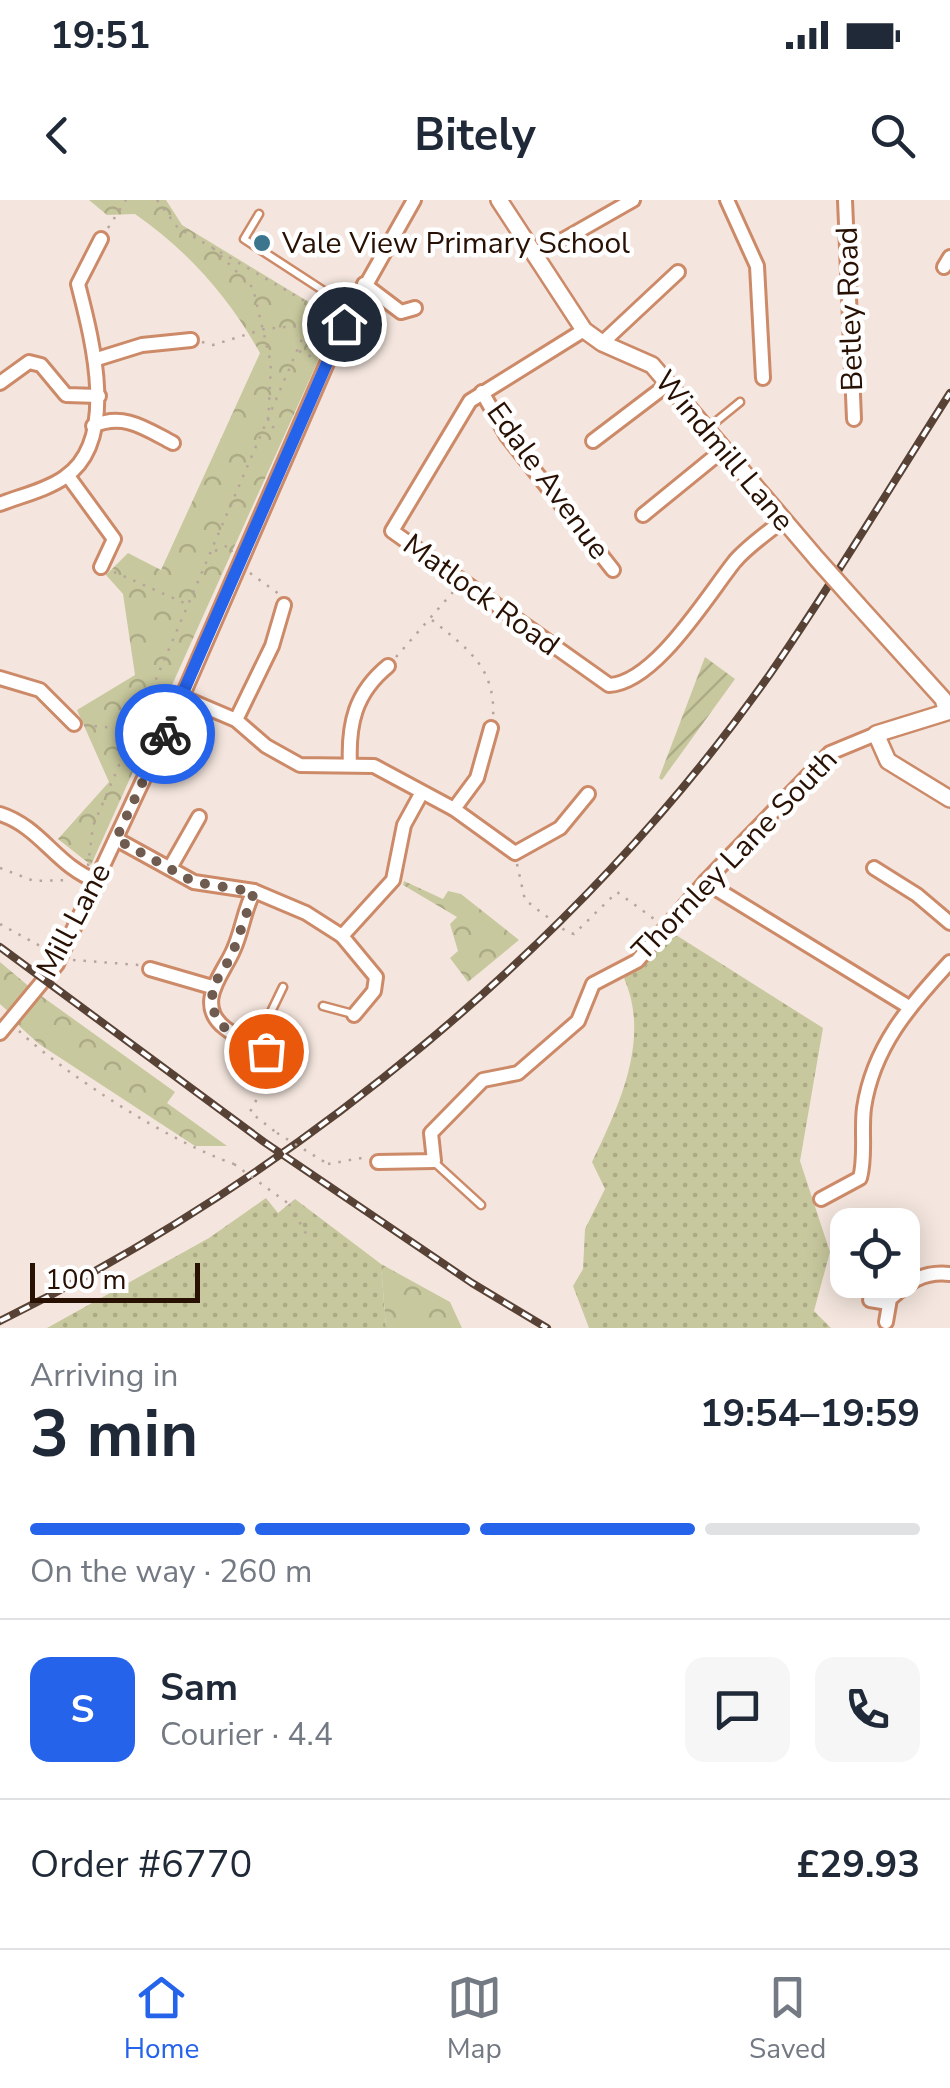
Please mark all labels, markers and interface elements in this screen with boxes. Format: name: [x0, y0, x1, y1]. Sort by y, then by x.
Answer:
text: 19:51: [50, 10, 151, 61]
text: Bitely: [414, 105, 536, 166]
icon: back: [30, 108, 85, 163]
icon: search: [865, 108, 920, 163]
place label: Vale View Primary School: [281, 223, 630, 264]
street label: Betley Road: [827, 226, 873, 392]
marker: Vale View Primary School: [251, 232, 273, 254]
pin: [302, 282, 387, 367]
icon: home: [317, 297, 372, 352]
street label: Windmill Lane: [645, 362, 803, 540]
street label: Edale Avenue: [477, 394, 619, 568]
street label: Matlock Road: [395, 524, 567, 666]
courier: [115, 684, 215, 784]
icon: bike: [138, 707, 193, 762]
street label: Thornley Lane South: [623, 740, 847, 970]
street label: Mill Lane: [27, 856, 121, 984]
pin: [224, 1009, 309, 1094]
icon: bag: [239, 1024, 294, 1079]
map controls: [830, 1208, 920, 1298]
button: locate: [830, 1208, 920, 1298]
scale bar: [30, 1258, 200, 1302]
text: 100 m: [45, 1261, 127, 1299]
text: Arriving in: [30, 1354, 178, 1397]
text: 19:54–19:59: [700, 1388, 920, 1439]
text: 3 min: [30, 1390, 198, 1479]
text: On the way · 260 m: [30, 1550, 312, 1593]
button: chat: [685, 1657, 790, 1762]
button: phone: [815, 1657, 920, 1762]
text: Sam: [160, 1662, 238, 1713]
text: S: [71, 1684, 94, 1735]
text: Courier · 4.4: [160, 1713, 333, 1756]
text: Order #6770: [30, 1839, 252, 1890]
text: £29.93: [797, 1839, 920, 1890]
tab: Home: [124, 1970, 199, 2068]
tab: Map: [447, 1970, 502, 2068]
tab: Saved: [749, 1970, 826, 2068]

